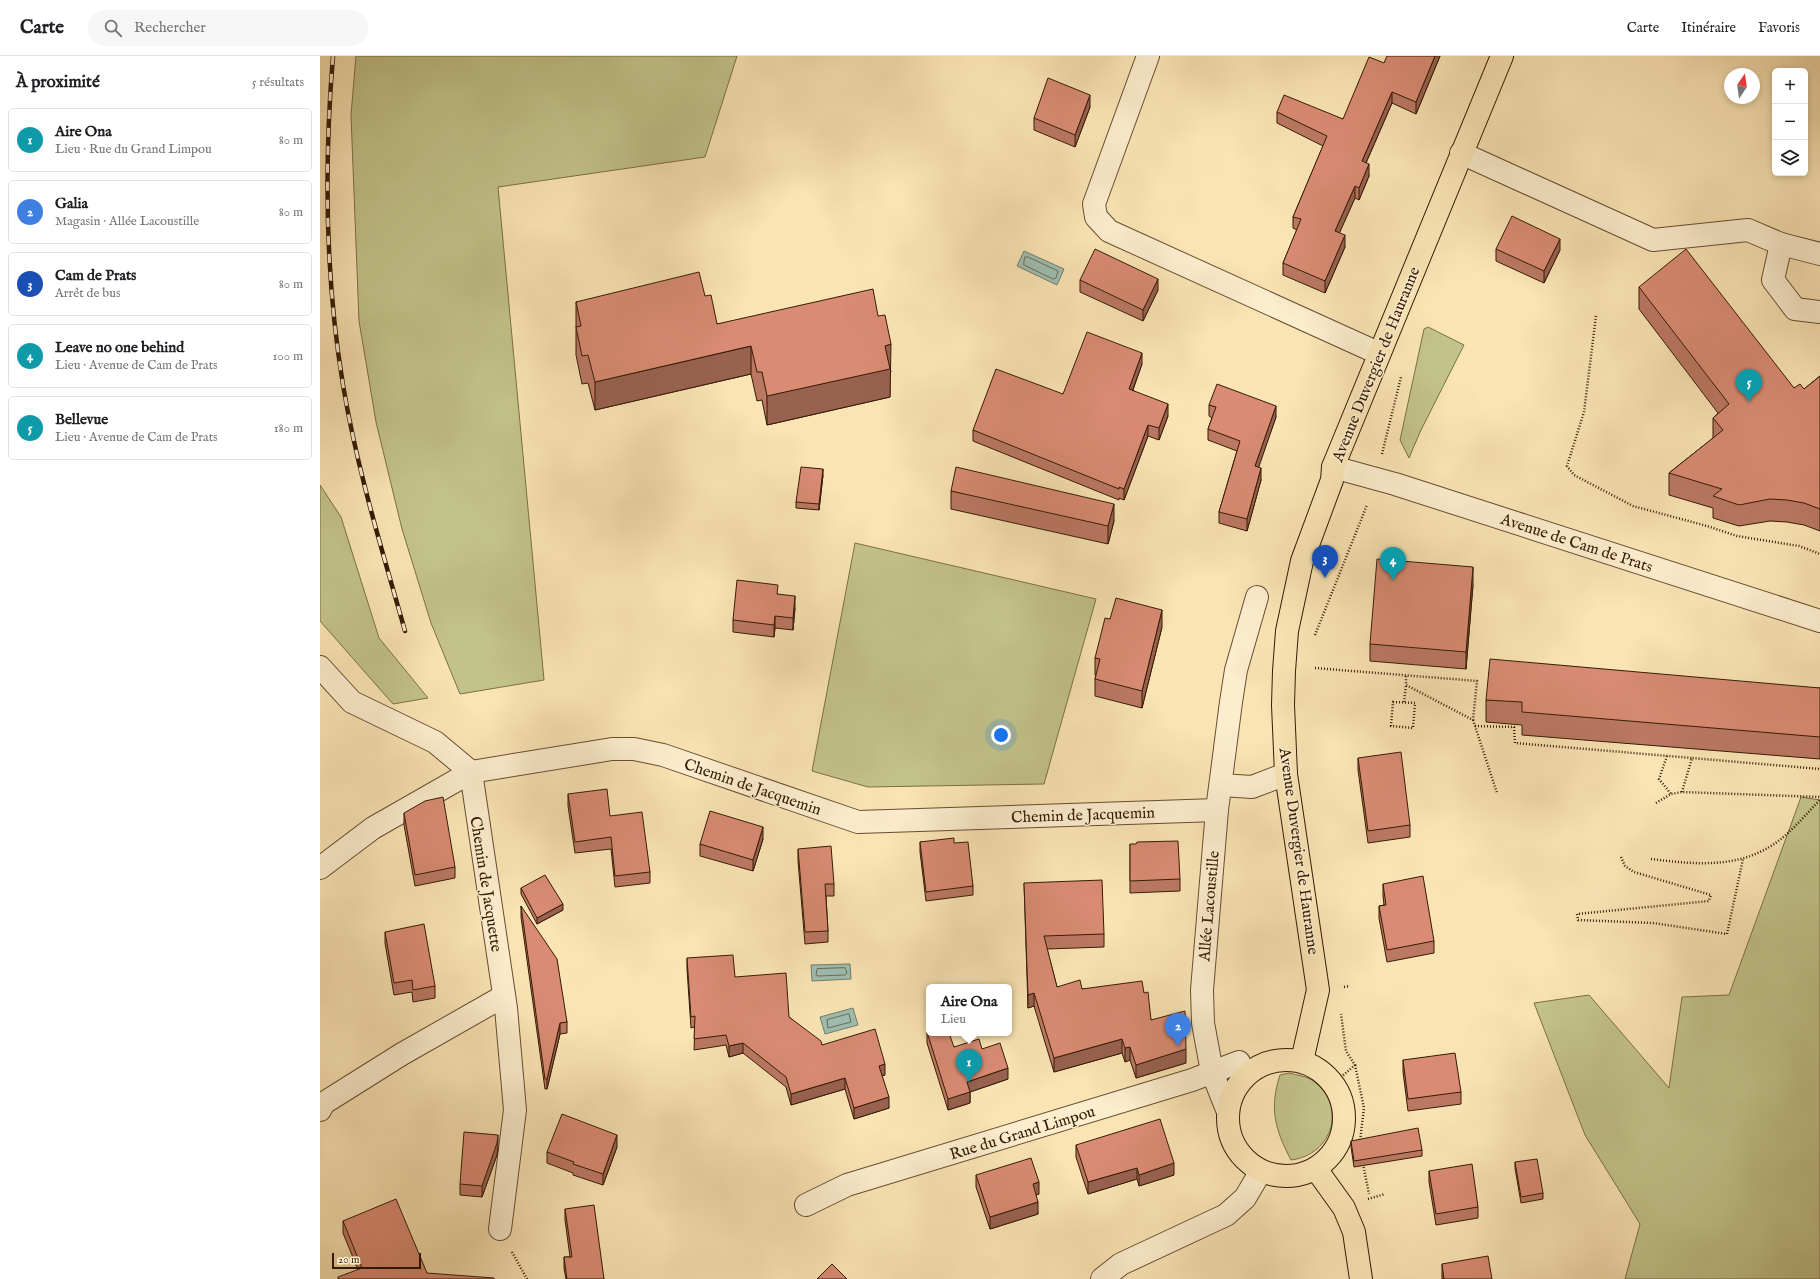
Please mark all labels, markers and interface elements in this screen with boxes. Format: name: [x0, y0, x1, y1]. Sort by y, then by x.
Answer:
search box: [88, 10, 368, 46]
text: Carte: [20, 16, 64, 40]
icon: search: [102, 17, 124, 39]
text: Rechercher: [134, 18, 206, 37]
text: Carte: [1627, 19, 1659, 37]
text: Itinéraire: [1681, 19, 1736, 37]
text: Favoris: [1758, 19, 1800, 37]
north arrow: [1724, 68, 1760, 104]
map controls: [1772, 68, 1808, 176]
button: +: [1772, 68, 1808, 104]
text: À proximité: [16, 72, 100, 93]
text: 5 résultats: [252, 74, 304, 91]
button: −: [1772, 104, 1808, 140]
text: Aire Ona: [55, 122, 112, 141]
text: 1: [28, 132, 32, 149]
text: 80 m: [279, 132, 303, 149]
button: layers: [1772, 140, 1808, 176]
text: Lieu · Rue du Grand Limpou: [55, 141, 212, 158]
text: Galia: [55, 194, 88, 213]
text: 2: [27, 204, 33, 221]
text: 80 m: [279, 204, 303, 221]
text: Magasin · Allée Lacoustille: [55, 213, 199, 230]
street label: Avenue Duvergier de Hauranne: [1328, 264, 1425, 466]
text: Cam de Prats: [55, 266, 136, 285]
text: 3: [28, 276, 32, 293]
text: 80 m: [279, 276, 303, 293]
text: Arrêt de bus: [55, 285, 121, 302]
text: Leave no one behind: [55, 338, 184, 357]
text: 4: [27, 348, 33, 365]
text: 100 m: [273, 348, 303, 365]
text: Lieu · Avenue de Cam de Prats: [55, 357, 218, 374]
pin: 5: [1736, 369, 1762, 402]
text: Bellevue: [55, 410, 108, 429]
text: 5: [28, 420, 32, 437]
text: 180 m: [274, 420, 303, 437]
text: Lieu · Avenue de Cam de Prats: [55, 429, 218, 446]
street label: Avenue de Cam de Prats: [1497, 510, 1655, 578]
pin: 3: [1312, 545, 1338, 578]
pin: 4: [1380, 547, 1406, 580]
your location: [991, 725, 1011, 745]
street label: Avenue Duvergier de Hauranne: [1273, 745, 1322, 956]
street label: Chemin de Jacquemin: [681, 755, 824, 821]
street label: Chemin de Jacquemin: [1011, 803, 1156, 829]
street label: Chemin de Jacquette: [464, 815, 506, 954]
street label: Allée Lacoustille: [1195, 850, 1225, 963]
popup: [926, 984, 1012, 1036]
text: Aire Ona: [941, 992, 997, 1011]
text: Lieu: [941, 1011, 966, 1028]
pin: 2: [1165, 1013, 1191, 1046]
pin: 1: [956, 1049, 982, 1082]
street label: Rue du Grand Limpou: [947, 1102, 1098, 1166]
scale bar: [332, 1251, 421, 1270]
text: 20 m: [338, 1253, 359, 1267]

